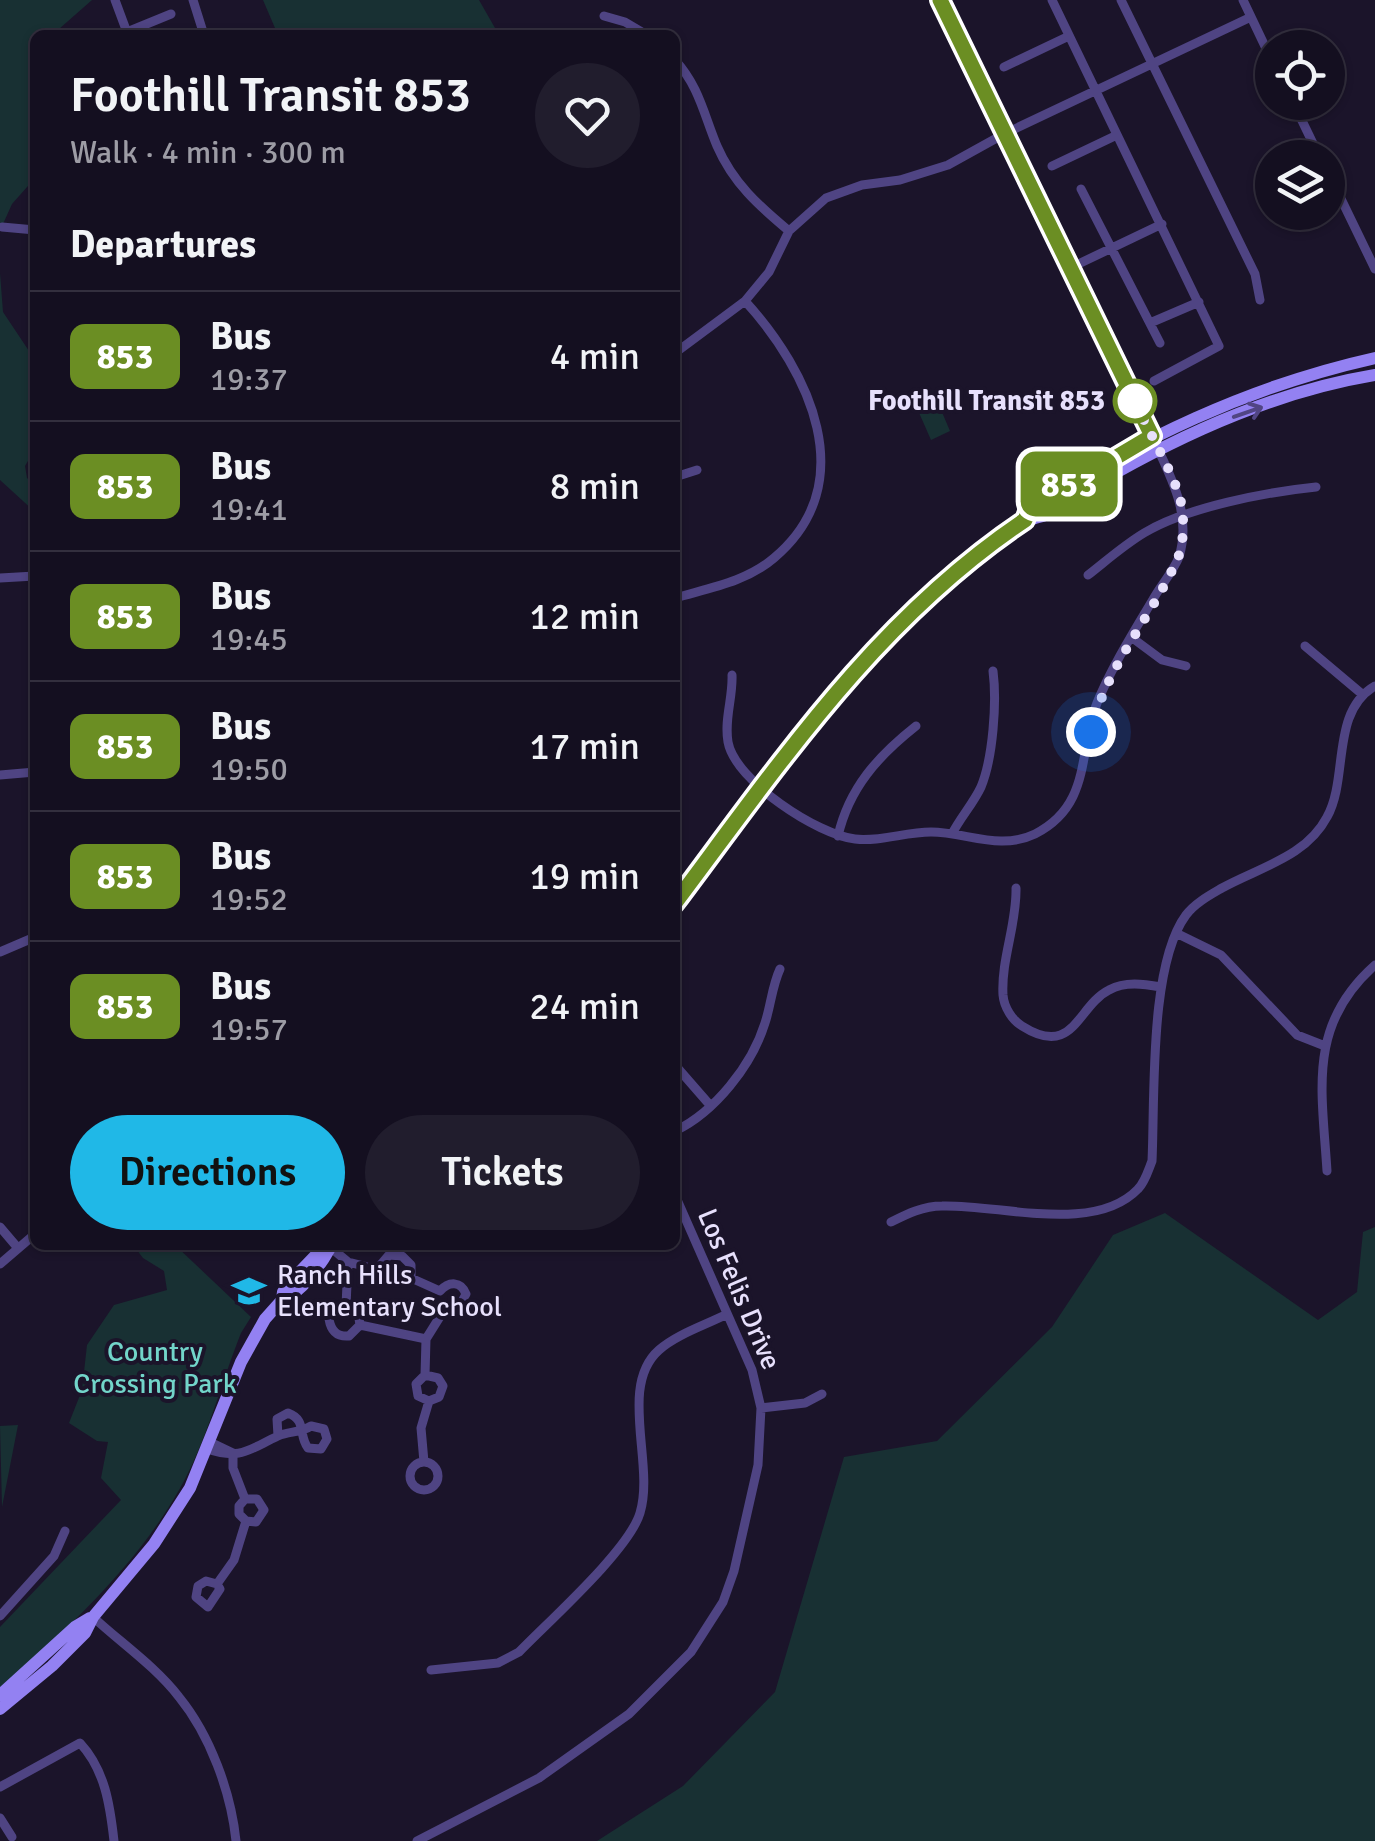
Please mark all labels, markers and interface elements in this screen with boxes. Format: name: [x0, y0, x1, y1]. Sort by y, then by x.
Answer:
map controls: [1255, 30, 1345, 230]
button: locate: [1255, 30, 1345, 120]
button: heart: [535, 63, 640, 168]
text: Foothill Transit 853: [70, 66, 471, 125]
text: Walk · 4 min · 300 m: [70, 133, 346, 172]
button: layers: [1255, 140, 1345, 230]
text: Departures: [70, 221, 256, 268]
text: Bus: [210, 313, 271, 360]
text: 4 min: [550, 333, 640, 380]
text: 853: [97, 335, 153, 378]
text: 19:37: [210, 360, 288, 399]
marker: Foothill Transit 853: [1114, 380, 1156, 422]
place label: Foothill Transit 853: [868, 384, 1105, 418]
one-way arrow: [1231, 401, 1263, 419]
text: Bus: [210, 443, 271, 490]
line badge: 853: [1012, 452, 1126, 516]
text: 8 min: [550, 463, 640, 510]
text: 853: [1041, 463, 1097, 506]
text: 853: [97, 465, 153, 508]
text: 19:41: [210, 490, 288, 529]
text: Bus: [210, 573, 271, 620]
text: 12 min: [529, 593, 640, 640]
text: 853: [97, 595, 153, 638]
text: 19:45: [210, 620, 288, 659]
text: Bus: [210, 703, 271, 750]
your location: [1066, 707, 1116, 757]
text: 17 min: [529, 723, 640, 770]
text: 853: [97, 725, 153, 768]
text: 19:50: [210, 750, 288, 789]
text: Bus: [210, 833, 271, 880]
text: 19 min: [529, 853, 640, 900]
text: 853: [97, 855, 153, 898]
text: 19:52: [210, 880, 288, 919]
text: Bus: [210, 963, 271, 1010]
text: 24 min: [529, 983, 640, 1030]
text: 853: [97, 985, 153, 1028]
text: 19:57: [210, 1010, 288, 1049]
button: Directions: [70, 1115, 345, 1230]
button: Tickets: [365, 1115, 640, 1230]
street label: Los Felis Drive: [690, 1203, 788, 1375]
place label: Ranch Hills Elementary School: [277, 1258, 502, 1324]
school or university icon: Ranch Hills Elementary School: [230, 1272, 268, 1310]
park label: Country Crossing Park: [73, 1335, 237, 1401]

